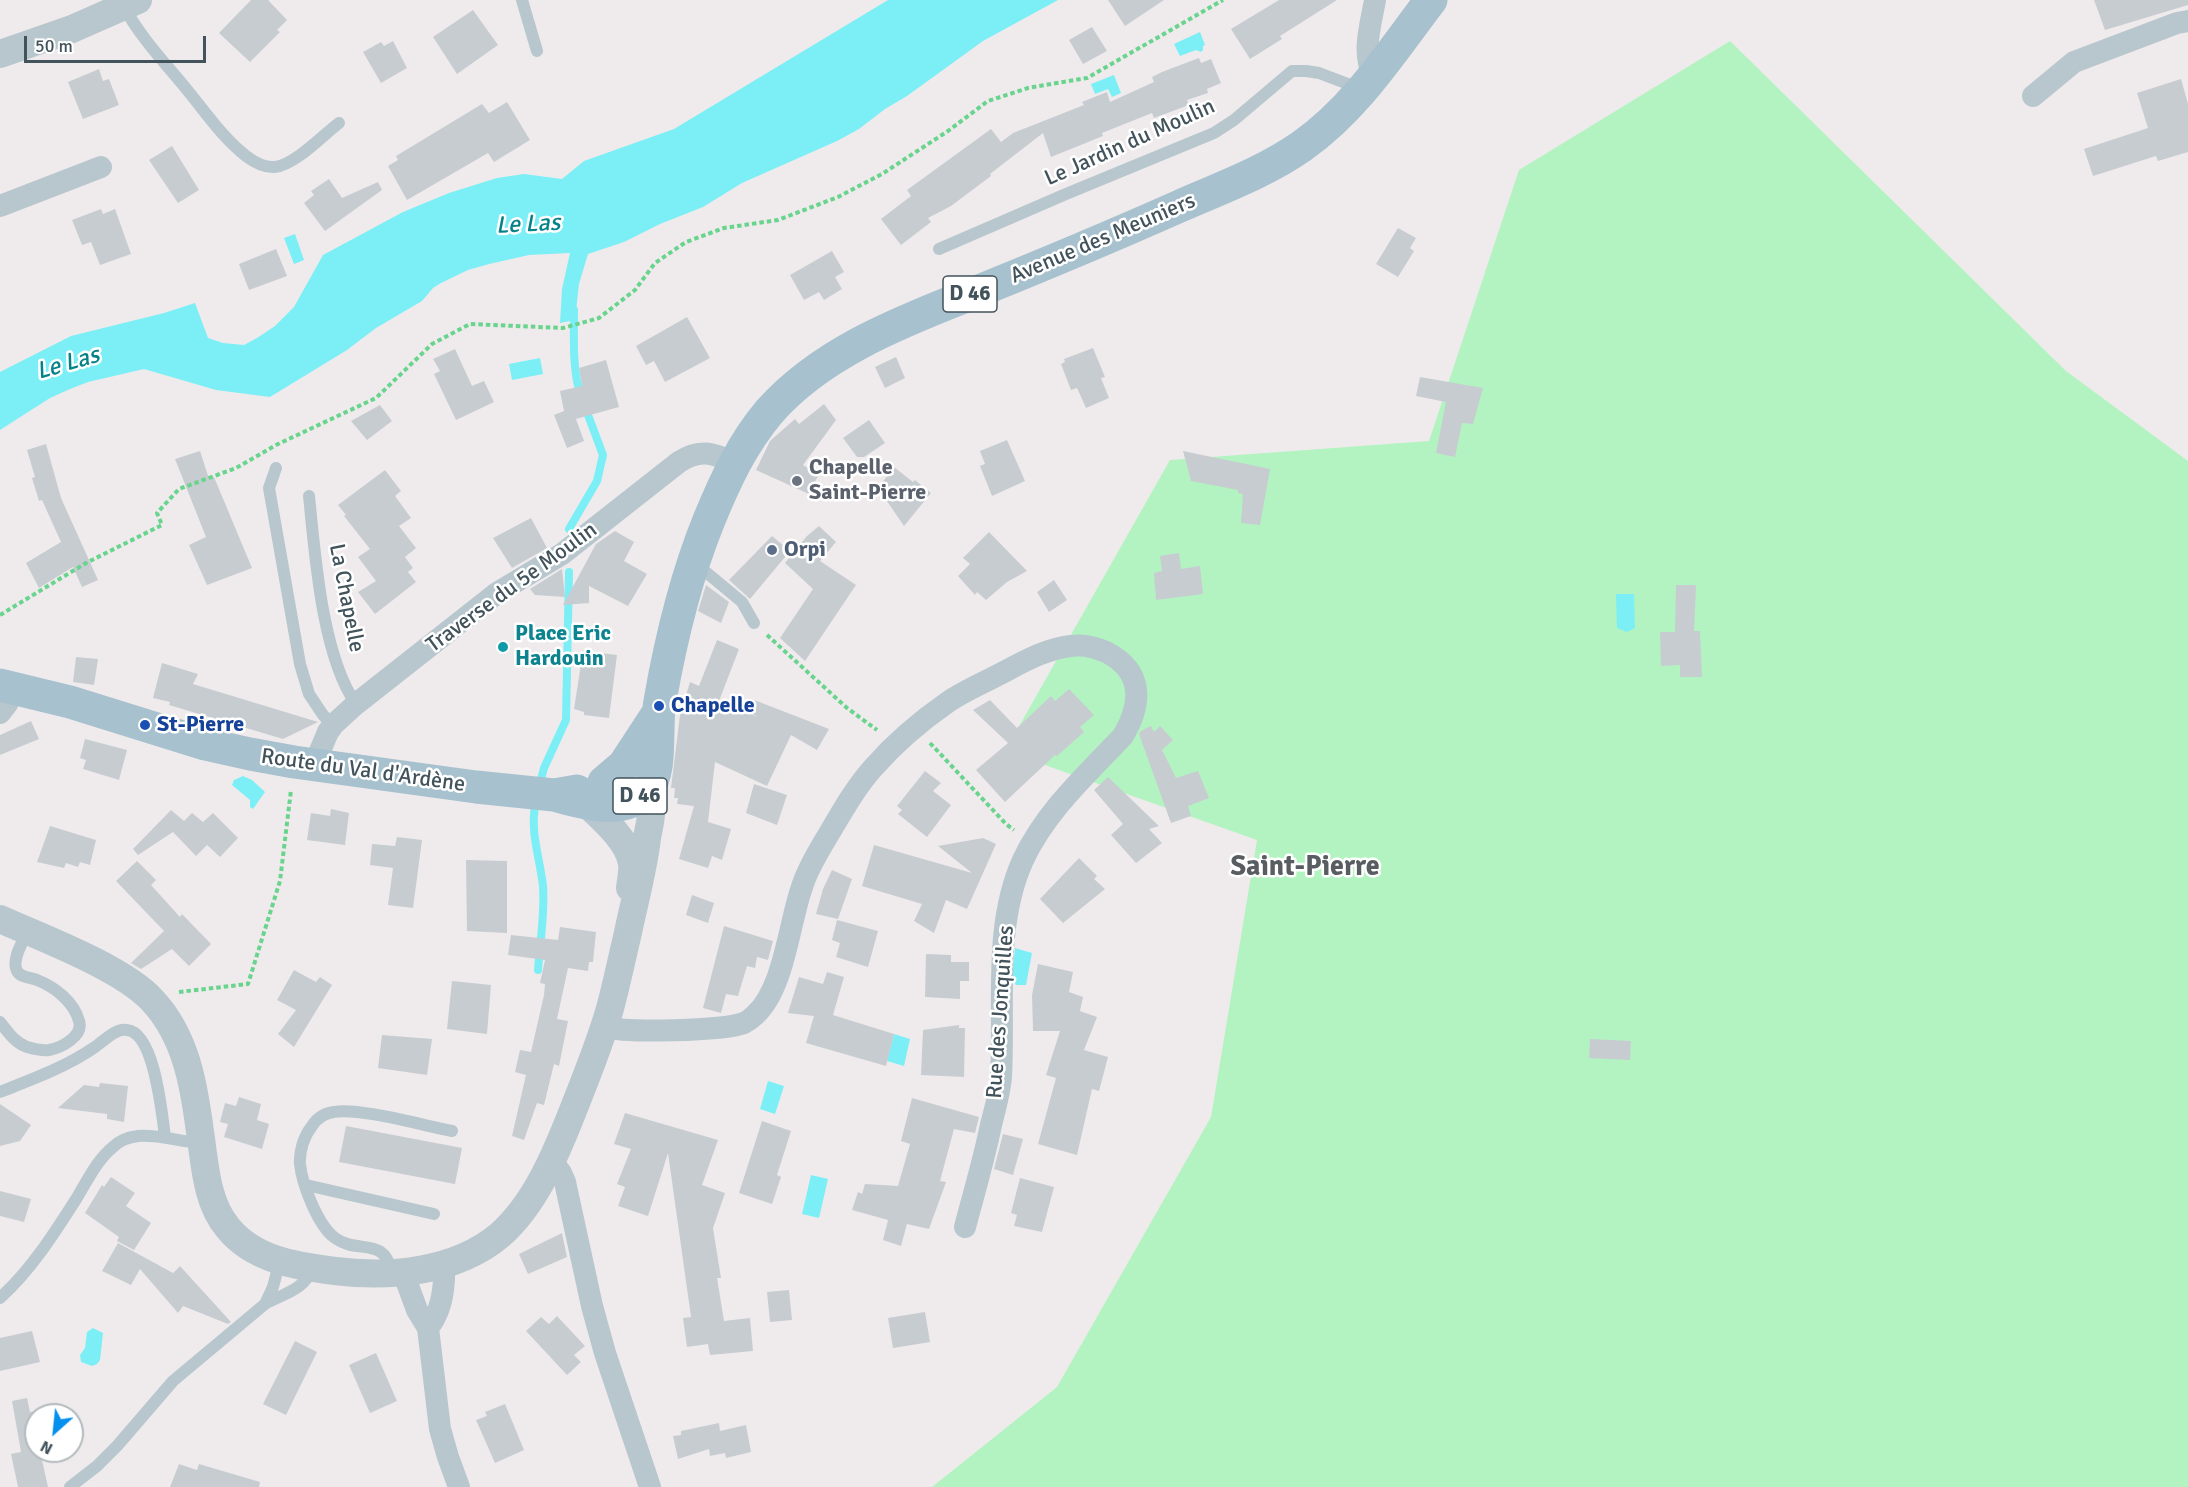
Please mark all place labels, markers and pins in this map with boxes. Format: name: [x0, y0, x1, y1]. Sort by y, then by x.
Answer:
place label: Chapelle Saint-Pierre: [809, 455, 926, 506]
marker: Chapelle Saint-Pierre: [790, 474, 804, 488]
place label: Orpi: [784, 537, 826, 563]
marker: Orpi: [765, 543, 779, 557]
place label: Place Eric Hardouin: [515, 621, 611, 672]
marker: Place Eric Hardouin: [496, 640, 510, 654]
place label: Chapelle: [671, 693, 755, 719]
marker: Chapelle: [652, 699, 666, 713]
place label: St-Pierre: [157, 712, 244, 738]
marker: St-Pierre: [138, 718, 152, 732]

